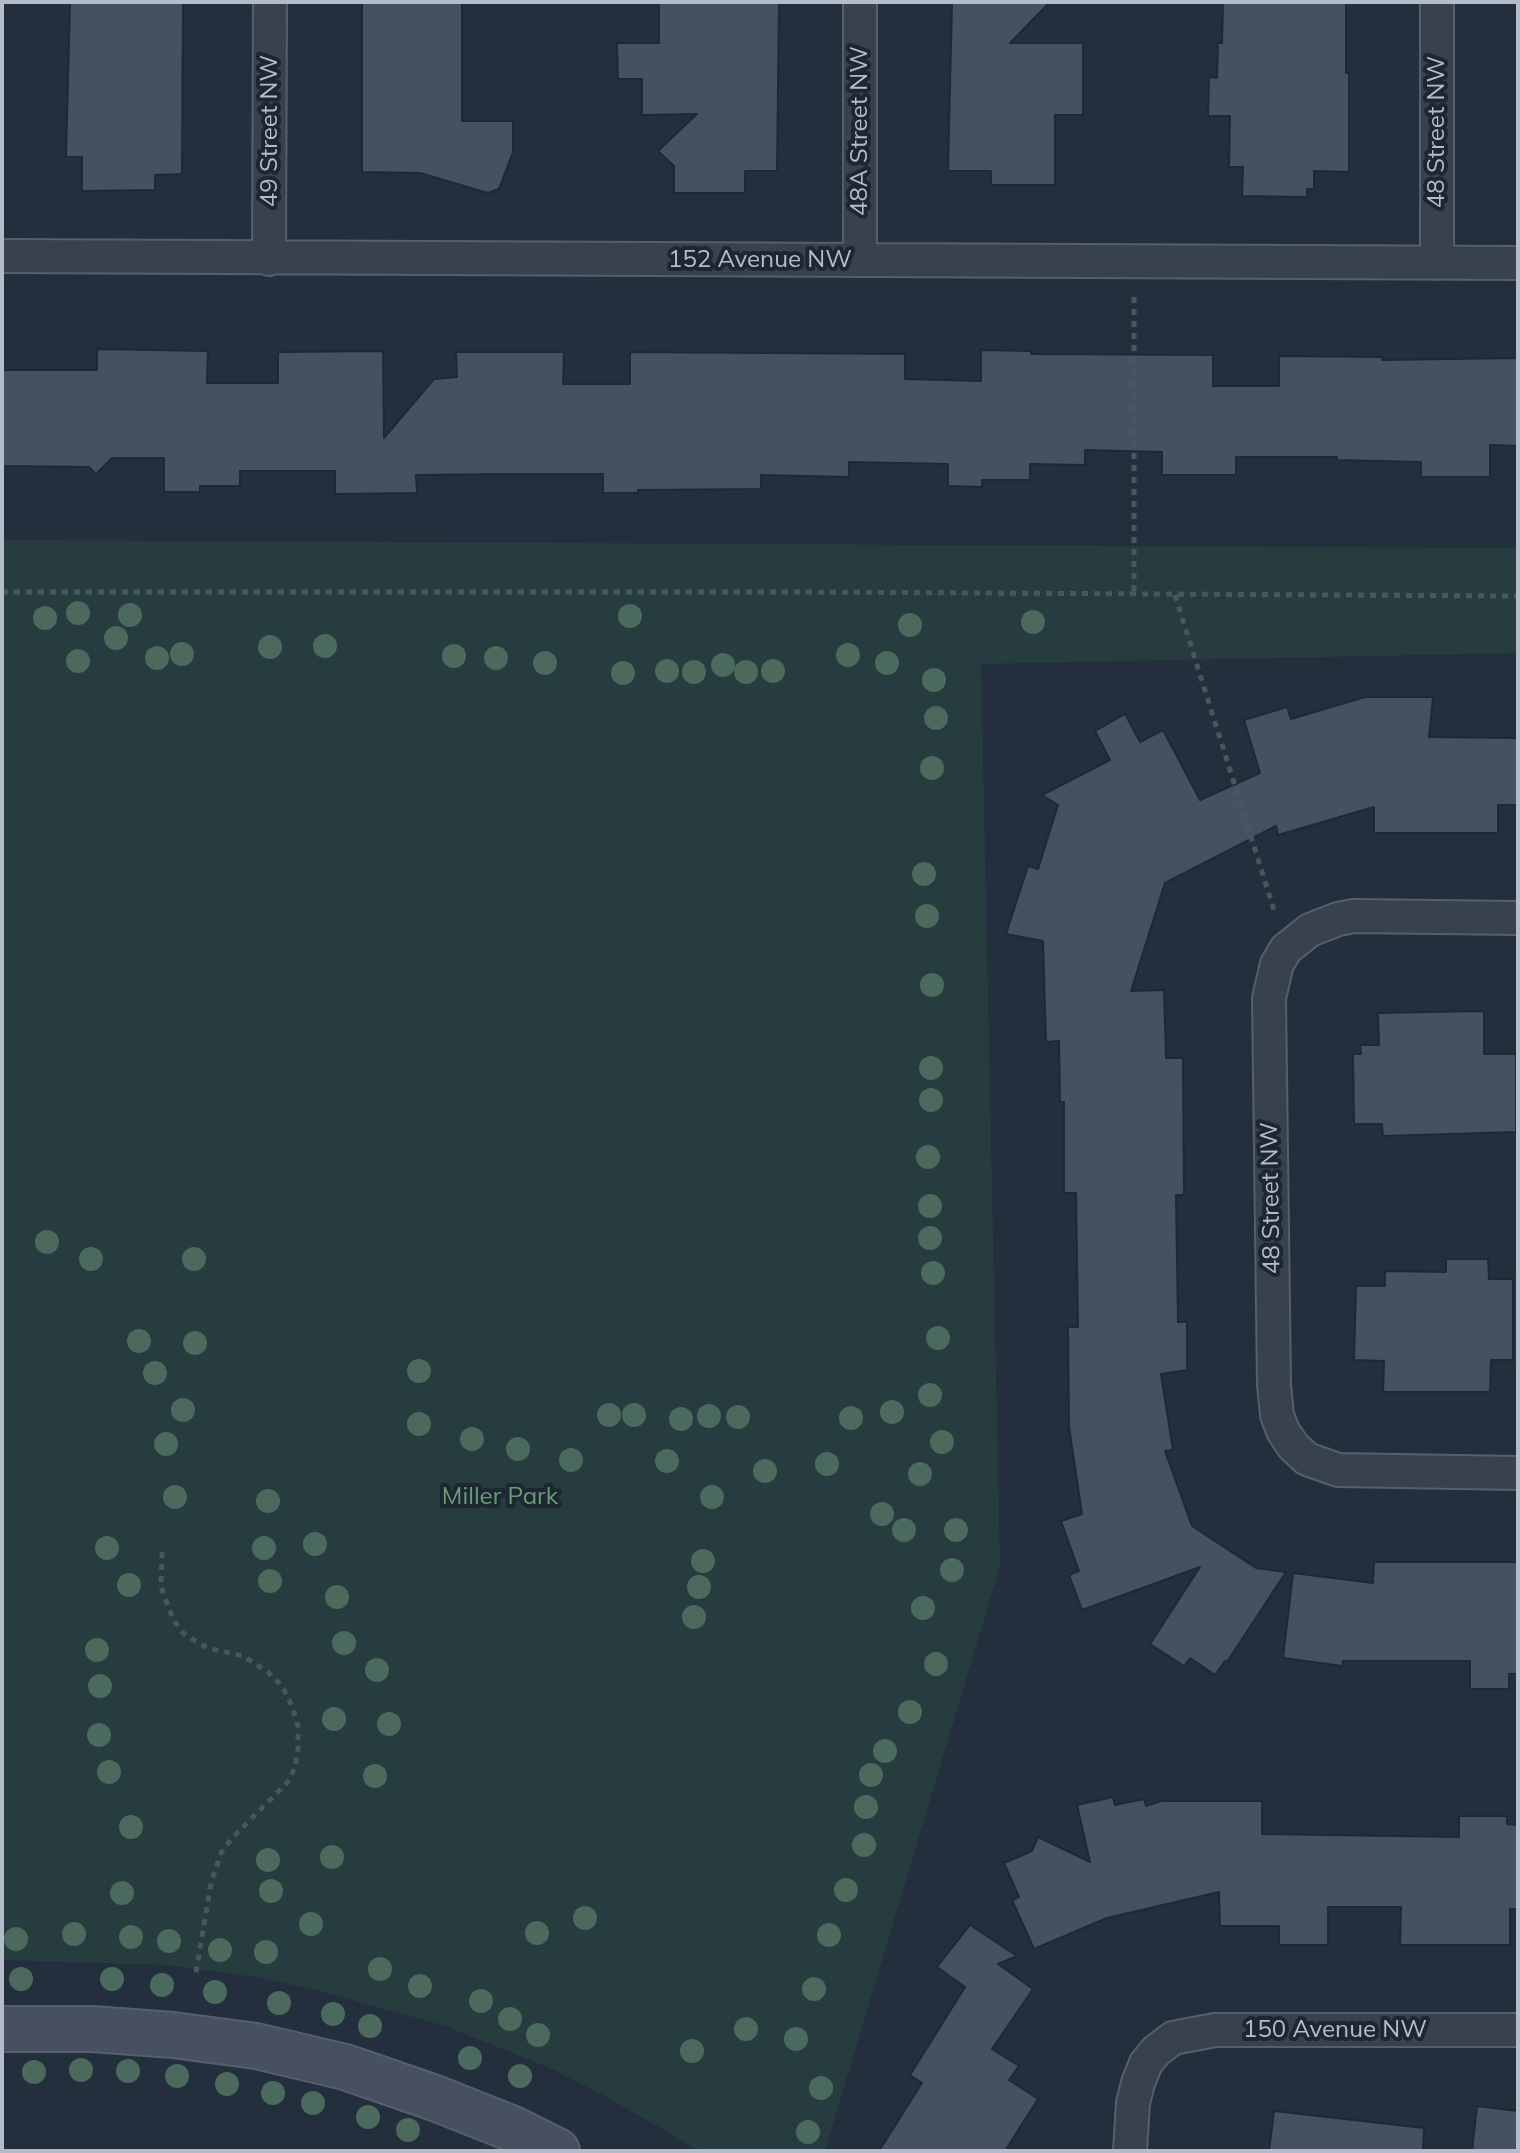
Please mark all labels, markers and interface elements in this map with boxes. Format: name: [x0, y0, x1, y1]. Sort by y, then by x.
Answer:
street label: 48A Street NW: [846, 46, 874, 216]
street label: 49 Street NW: [256, 55, 284, 207]
street label: 48 Street NW: [1423, 56, 1451, 208]
street label: 152 Avenue NW: [668, 246, 852, 274]
street label: 48 Street NW: [1255, 1122, 1287, 1274]
park label: Miller Park: [442, 1483, 558, 1511]
street label: 150 Avenue NW: [1243, 2016, 1427, 2044]

